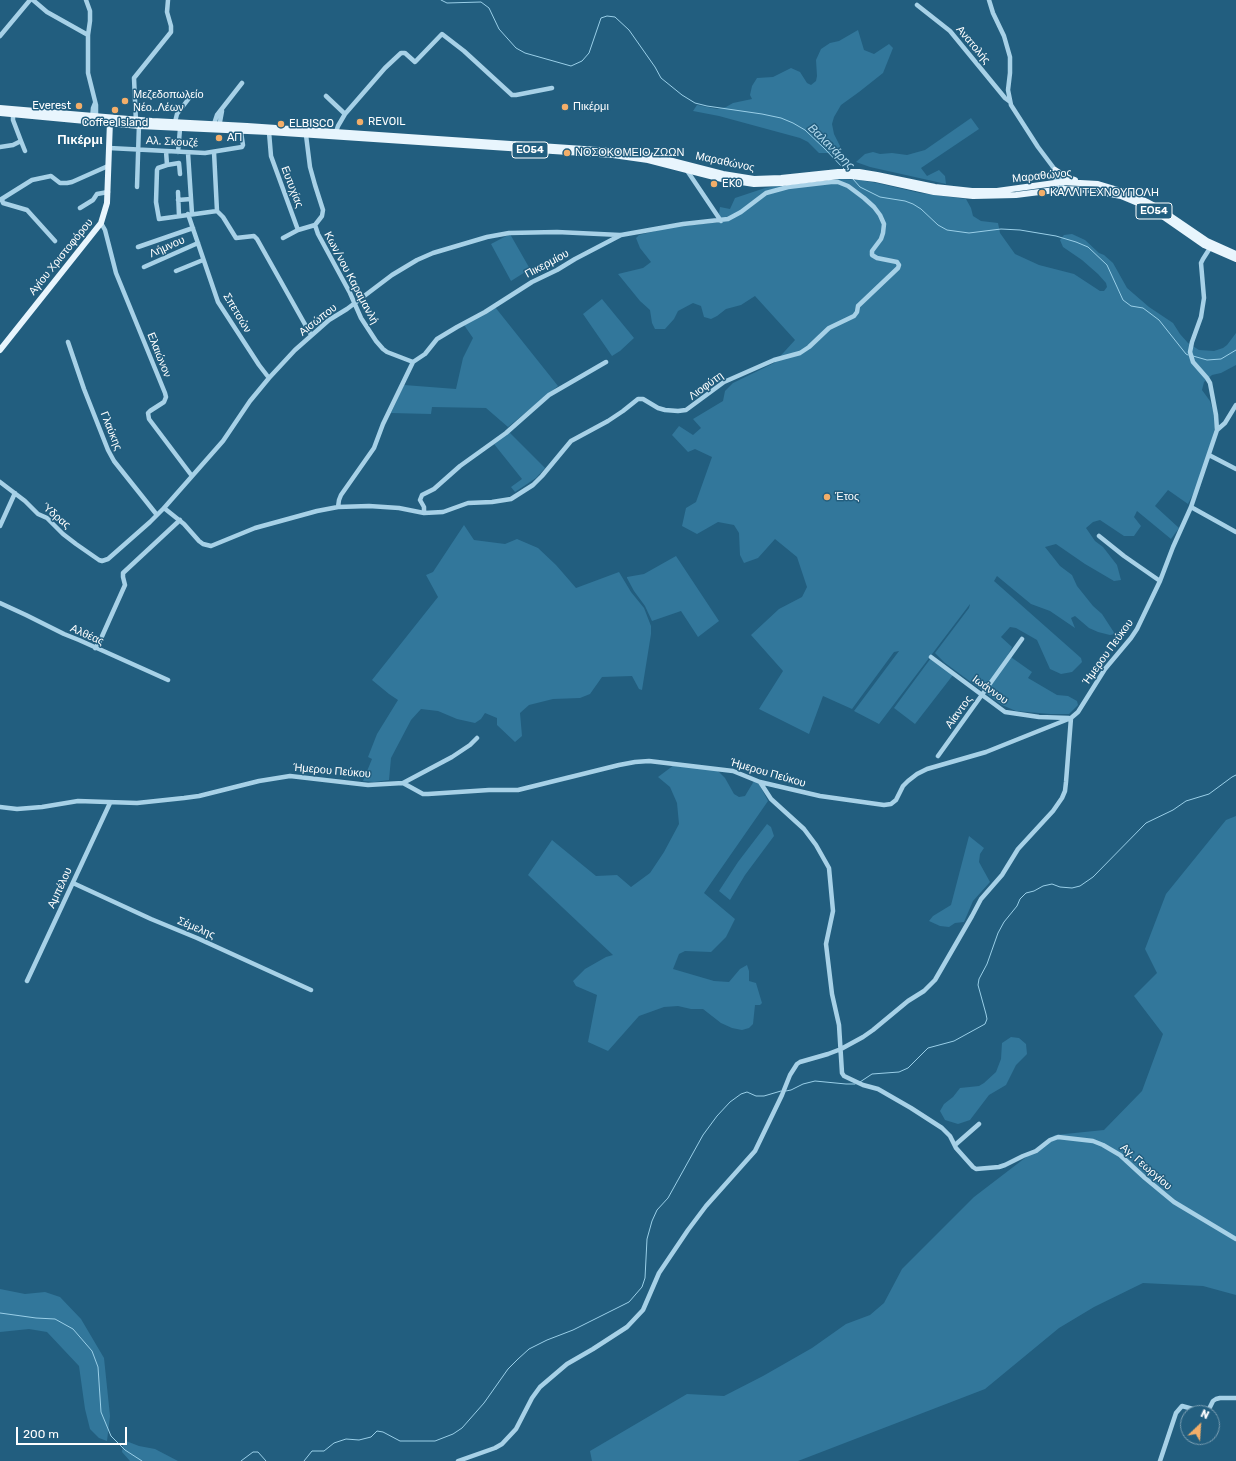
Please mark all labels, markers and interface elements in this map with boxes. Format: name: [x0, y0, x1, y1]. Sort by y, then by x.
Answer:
street label: Ανατολής: [953, 23, 993, 67]
place label: Μεζεδοπωλείο Νέο..Λέων: [133, 88, 204, 114]
marker: Μεζεδοπωλείο Νέο..Λέων: [120, 96, 130, 106]
place label: Everest: [32, 99, 71, 113]
place label: Πικέρμι: [573, 100, 609, 114]
marker: Everest: [74, 101, 84, 111]
marker: Πικέρμι: [560, 102, 570, 112]
marker: Coffee Island: [110, 105, 120, 115]
place label: REVOIL: [368, 115, 405, 129]
place label: Coffee Island: [82, 116, 148, 130]
place label: ELBISCO: [289, 117, 334, 131]
marker: REVOIL: [355, 117, 365, 127]
marker: ELBISCO: [276, 119, 286, 129]
water label: Βαλανάρης: [805, 121, 857, 173]
place label: ΑΠ: [227, 131, 242, 145]
district label: Πικέρμι: [57, 132, 103, 148]
marker: ΑΠ: [214, 133, 224, 143]
street label: Αλ. Σκουζέ: [146, 134, 198, 150]
road number: ΕΟ54: [512, 142, 548, 158]
place label: ΝΟΣΟΚΟΜΕΙΟ ΖΩΩΝ: [575, 146, 684, 160]
marker: ΝΟΣΟΚΟΜΕΙΟ ΖΩΩΝ: [562, 148, 572, 158]
street label: Μαραθώνος: [694, 149, 756, 175]
street label: Ευτυχίας: [278, 164, 306, 210]
street label: Μαραθώνος: [1012, 166, 1072, 186]
place label: EKO: [722, 177, 742, 191]
marker: EKO: [709, 179, 719, 189]
place label: ΚΑΛΛΙΤΕΧΝΟΥΠΟΛΗ: [1050, 186, 1159, 200]
marker: ΚΑΛΛΙΤΕΧΝΟΥΠΟΛΗ: [1037, 188, 1047, 198]
road number: ΕΟ54: [1136, 203, 1172, 219]
street label: Αγίου Χριστοφόρου: [26, 216, 96, 298]
street label: Κων/νου Καραμανλή: [321, 229, 381, 327]
street label: Λήμνου: [147, 233, 187, 261]
street label: Πικερμίου: [523, 247, 571, 281]
street label: Σπετσών: [220, 291, 254, 335]
street label: Αισώπου: [296, 301, 340, 339]
street label: Ελαιώνον: [144, 331, 174, 379]
street label: Λιοφύτη: [686, 369, 726, 403]
street label: Γλαύκης: [97, 410, 125, 452]
place label: Έτος: [835, 490, 859, 504]
marker: Έτος: [822, 492, 832, 502]
street label: Ύδρας: [39, 500, 73, 532]
street label: Ήμερου Πεύκου: [1080, 617, 1136, 687]
street label: Αλθέας: [68, 622, 106, 648]
street label: Ιωάννου: [969, 673, 1011, 707]
street label: Αίαντος: [943, 693, 975, 731]
street label: Ήμερου Πεύκου: [729, 756, 807, 790]
street label: Ήμερου Πεύκου: [293, 761, 371, 781]
street label: Αμπέλου: [45, 865, 75, 911]
street label: Σέμελης: [175, 914, 217, 942]
street label: Αγ. Γεωργίου: [1118, 1141, 1174, 1193]
north arrow: [1180, 1405, 1220, 1445]
text: N: [1199, 1407, 1211, 1422]
scale bar: [18, 1419, 129, 1445]
text: 200 m: [23, 1427, 59, 1441]

